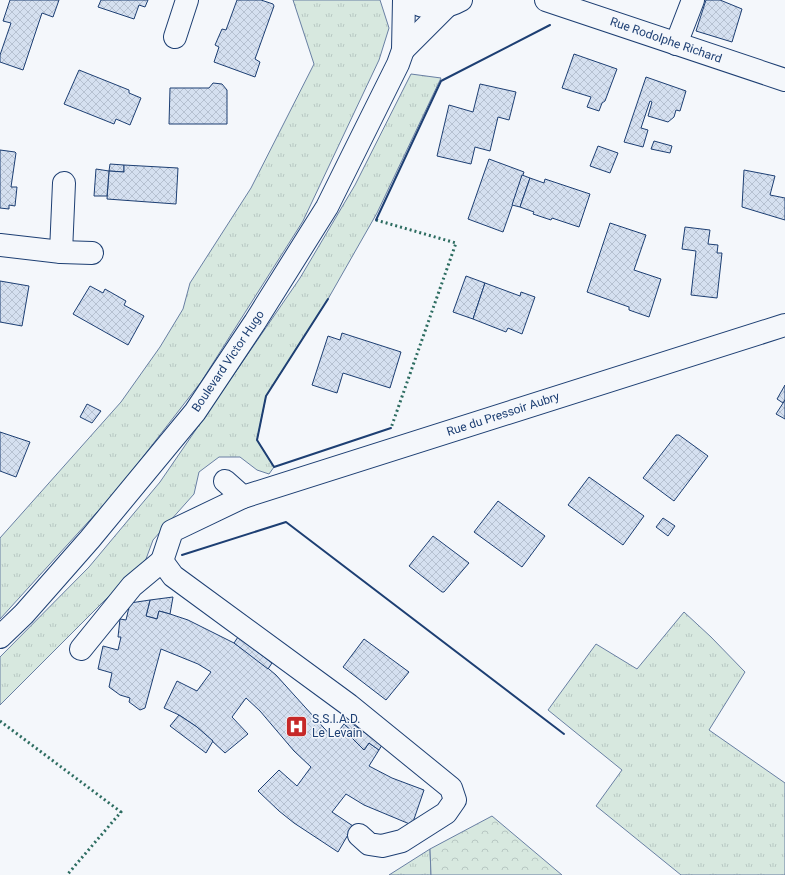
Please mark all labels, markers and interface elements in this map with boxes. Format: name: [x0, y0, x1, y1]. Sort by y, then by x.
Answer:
street label: Rue Rodolphe Richard: [608, 14, 724, 66]
street label: Boulevard Victor Hugo: [189, 307, 267, 414]
street label: Rue du Pressoir Aubry: [445, 389, 561, 439]
place label: S.S.I.A.D. Le Levain: [312, 712, 362, 740]
hospital icon: S.S.I.A.D. Le Levain: [284, 713, 310, 739]

